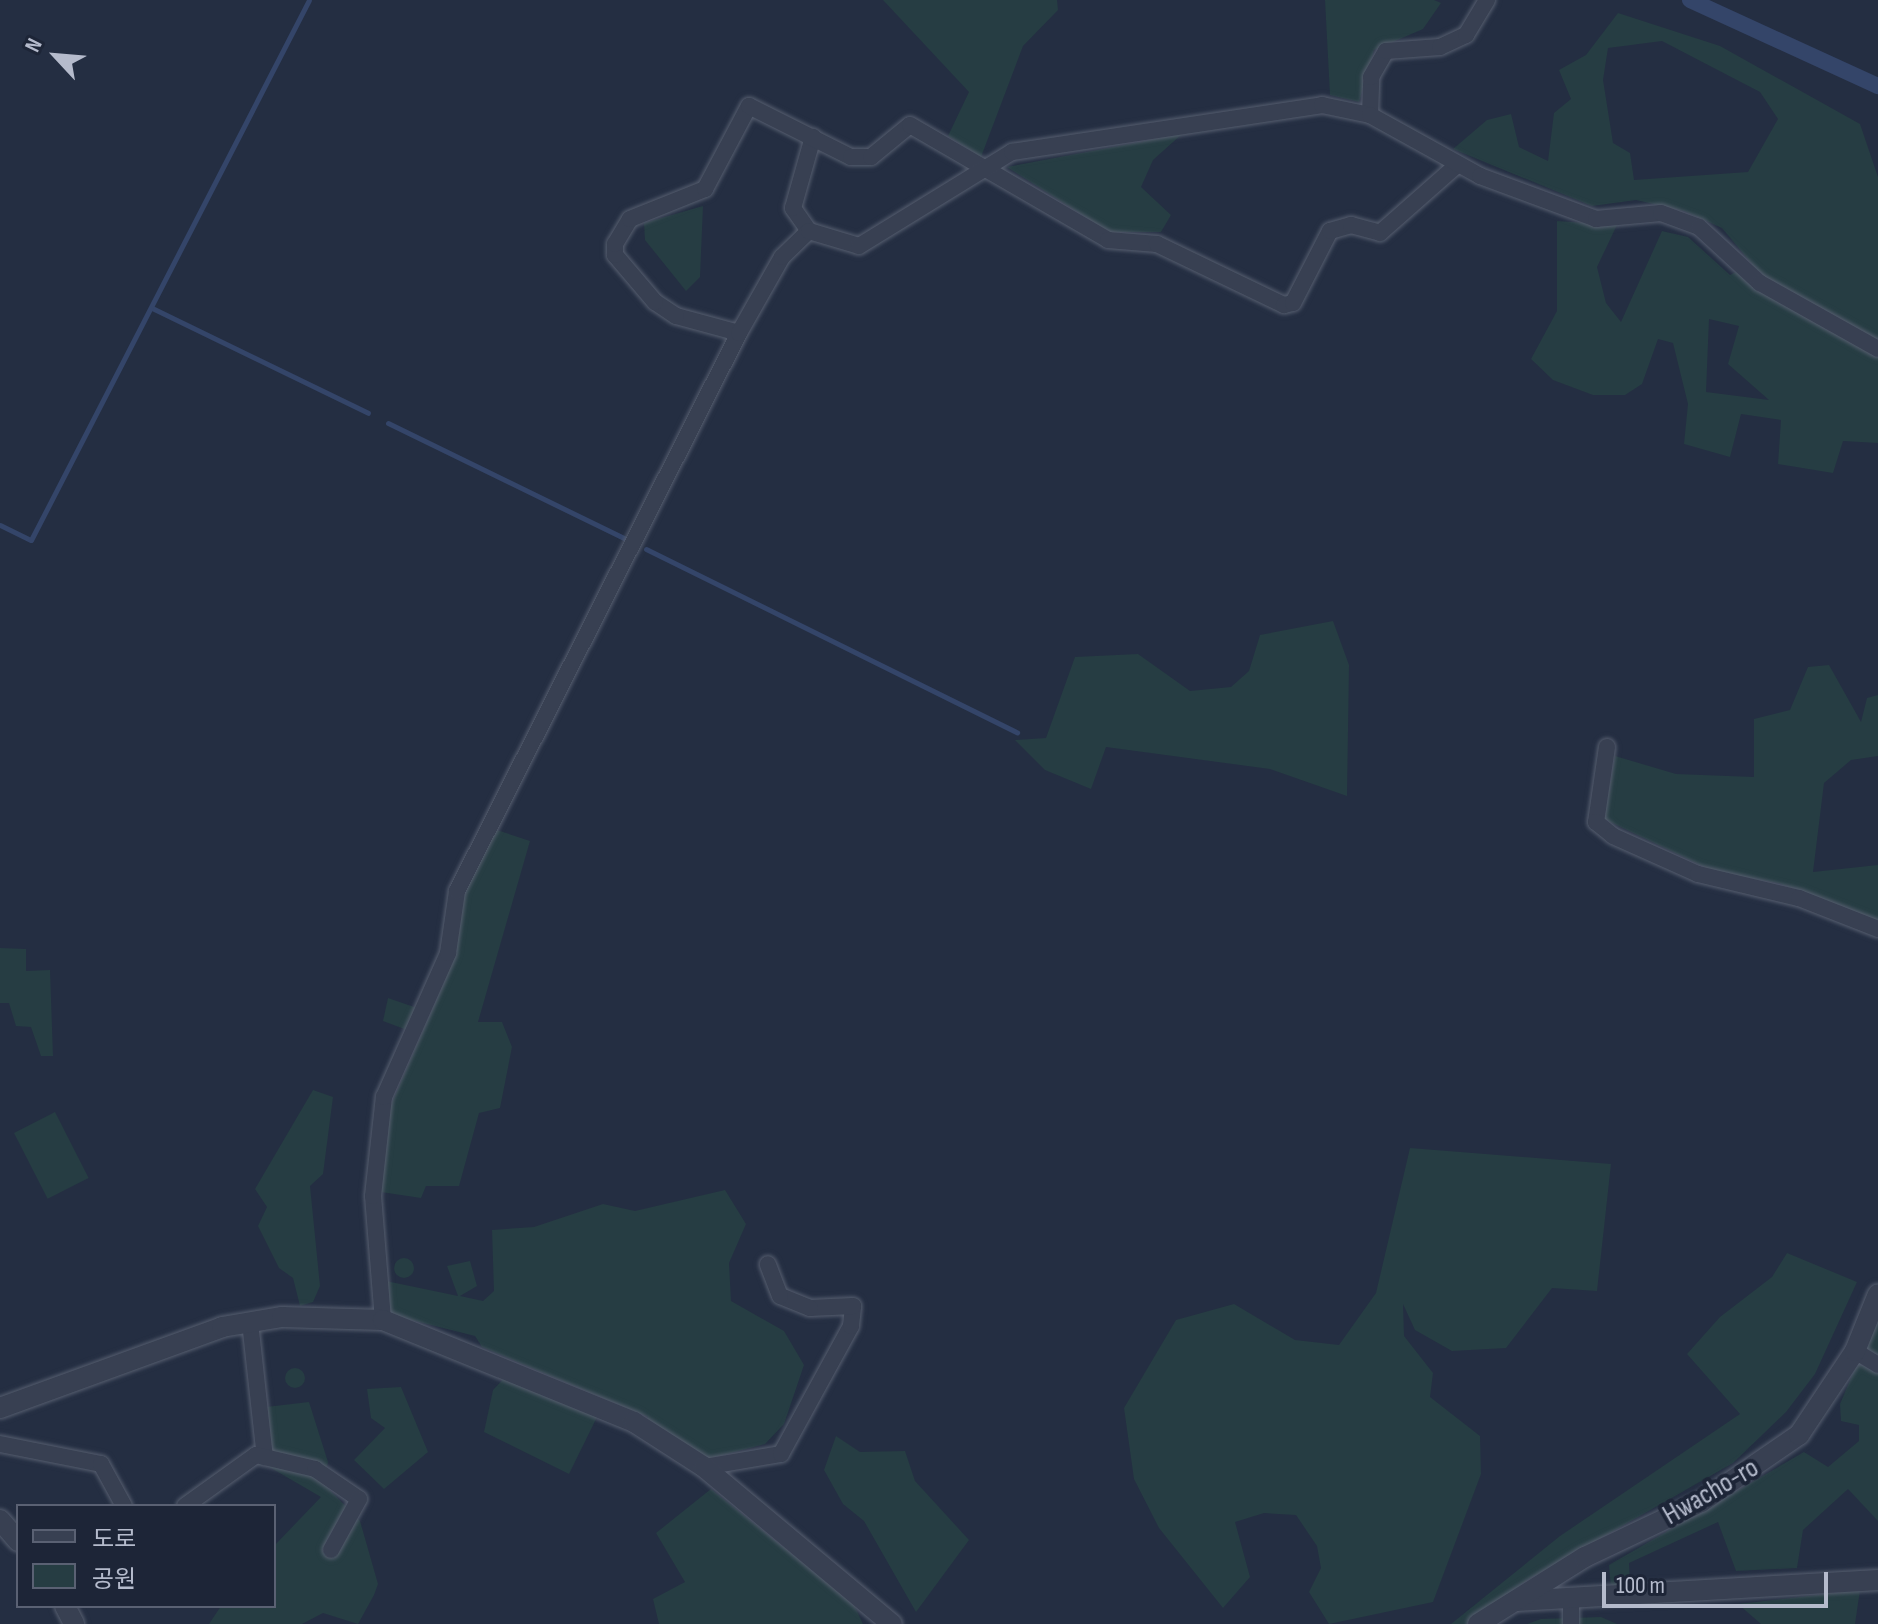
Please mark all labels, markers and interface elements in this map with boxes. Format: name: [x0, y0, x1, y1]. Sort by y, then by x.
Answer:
north arrow: [16, 16, 96, 96]
text: N: [19, 34, 49, 56]
street label: Hwacho-ro: [1657, 1451, 1765, 1533]
legend: [16, 1504, 276, 1608]
text: 도로: [92, 1525, 136, 1554]
scale bar: [1606, 1556, 1832, 1606]
text: 공원: [92, 1565, 136, 1594]
text: 100 m: [1616, 1571, 1665, 1600]

